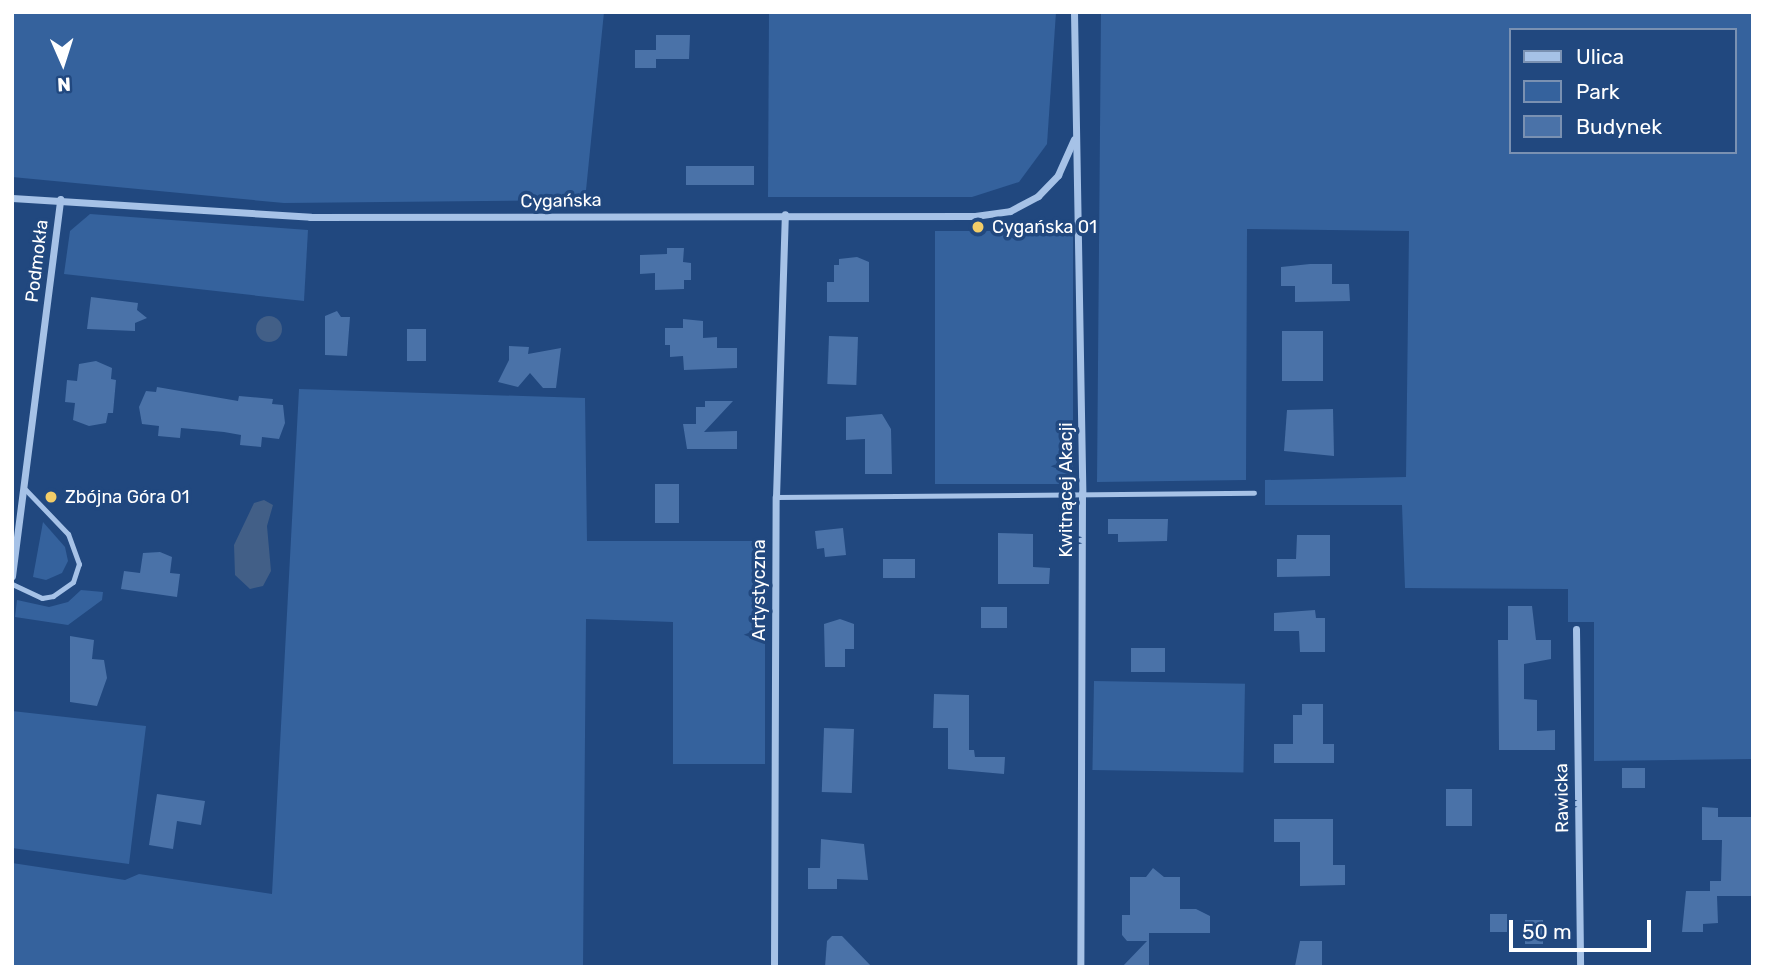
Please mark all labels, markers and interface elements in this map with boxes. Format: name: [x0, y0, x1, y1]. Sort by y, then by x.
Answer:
north arrow: [28, 28, 98, 98]
legend: [1510, 28, 1737, 154]
text: Ulica: [1576, 44, 1624, 69]
text: N: [57, 73, 72, 96]
text: Park: [1576, 79, 1620, 104]
text: Budynek: [1576, 114, 1662, 139]
street label: Cygańska: [520, 189, 602, 213]
place label: Cygańska 01: [992, 216, 1097, 238]
street label: Podmokła: [21, 218, 53, 304]
marker: Cygańska 01: [970, 219, 986, 235]
street label: Kwitnącej Akacji: [1055, 422, 1077, 558]
place label: Zbójna Góra 01: [65, 486, 189, 508]
marker: Zbójna Góra 01: [43, 489, 59, 505]
street label: Artystyczna: [748, 539, 770, 641]
street label: Rawicka: [1551, 763, 1573, 833]
scale bar: [1513, 906, 1655, 950]
text: 50 m: [1522, 919, 1572, 944]

